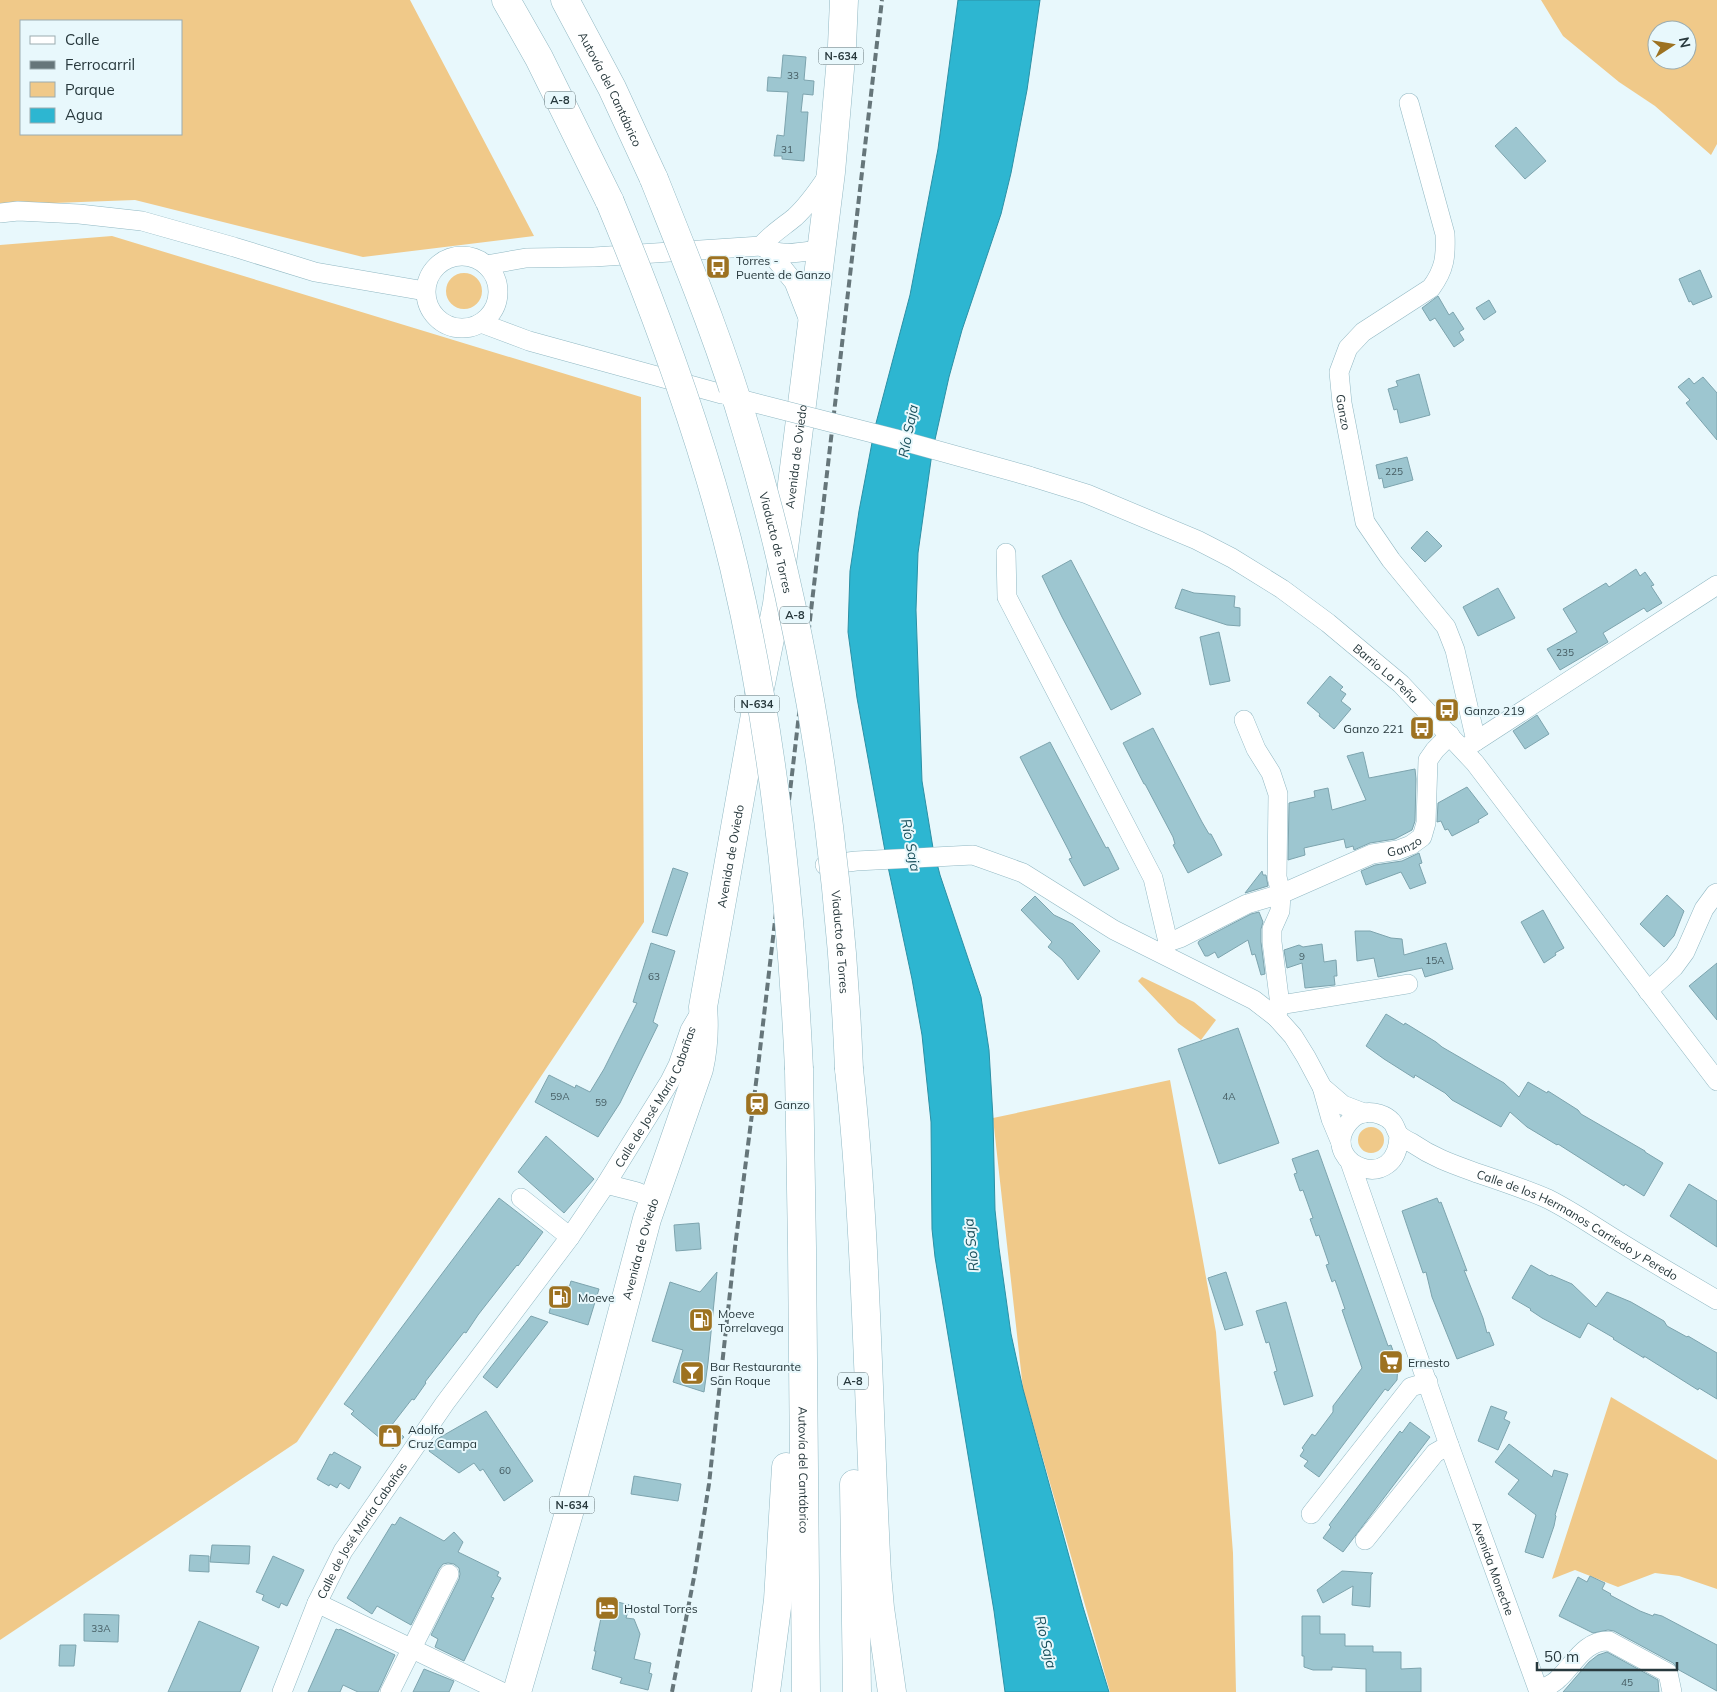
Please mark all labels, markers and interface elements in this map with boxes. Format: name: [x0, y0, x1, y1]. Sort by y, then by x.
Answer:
legend: [20, 20, 182, 135]
north arrow: [1647, 20, 1697, 70]
street label: Autovía del Cantábrico: [576, 29, 646, 149]
text: Calle: [65, 30, 99, 49]
text: N: [1675, 35, 1695, 49]
road number: N-634: [818, 48, 864, 64]
text: Ferrocarril: [65, 55, 135, 74]
house number: 33: [787, 69, 799, 82]
text: Parque: [65, 80, 115, 99]
road number: A-8: [545, 92, 575, 108]
text: Agua: [65, 105, 103, 124]
house number: 31: [781, 143, 793, 156]
place label: Torres - Puente de Ganzo: [736, 253, 831, 282]
bus stop icon: Torres - Puente de Ganzo: [705, 254, 731, 280]
street label: Ganzo: [1334, 394, 1355, 431]
water label: Río Saja: [894, 403, 922, 459]
street label: Avenida de Oviedo: [781, 404, 809, 510]
house number: 225: [1385, 465, 1403, 478]
street label: Viaducto de Torres: [757, 490, 796, 595]
road number: A-8: [780, 606, 810, 624]
street label: Barrio La Peña: [1350, 640, 1422, 706]
house number: 235: [1556, 646, 1574, 659]
road number: N-634: [734, 696, 780, 712]
bus stop icon: Ganzo 219: [1434, 697, 1460, 723]
place label: Ganzo 219: [1464, 703, 1525, 718]
bus stop icon: Ganzo 221: [1409, 715, 1435, 741]
place label: Ganzo 221: [1343, 721, 1404, 736]
street label: Avenida de Oviedo: [713, 803, 746, 909]
water label: Río Saja: [897, 817, 925, 873]
street label: Ganzo: [1386, 832, 1424, 859]
street label: Viaducto de Torres: [829, 889, 852, 994]
house number: 9: [1299, 950, 1305, 963]
house number: 15A: [1425, 954, 1445, 967]
house number: 63: [648, 970, 660, 983]
street label: Calle de José María Cabañas: [611, 1023, 698, 1170]
house number: 59A: [550, 1090, 570, 1103]
house number: 4A: [1222, 1090, 1236, 1103]
station icon: Ganzo: [744, 1091, 770, 1117]
house number: 59: [595, 1096, 607, 1109]
place label: Ganzo: [774, 1097, 810, 1112]
street label: Calle de los Hermanos Carriedo y Peredo: [1475, 1166, 1681, 1283]
street label: Avenida de Oviedo: [619, 1196, 661, 1301]
water label: Río Saja: [959, 1217, 983, 1273]
fuel station icon: Moeve: [547, 1284, 573, 1310]
place label: Moeve: [578, 1290, 614, 1305]
place label: Moeve Torrelavega: [718, 1306, 784, 1335]
fuel station icon: Moeve Torrelavega: [688, 1307, 714, 1333]
supermarket icon: Ernesto: [1378, 1349, 1404, 1375]
place label: Ernesto: [1408, 1355, 1450, 1370]
place label: Bar Restaurante San Roque: [710, 1359, 801, 1388]
bar icon: Bar Restaurante San Roque: [679, 1360, 705, 1386]
road number: A-8: [838, 1372, 868, 1390]
street label: Autovía del Cantábrico: [796, 1407, 812, 1534]
place label: Adolfo Cruz Campa: [408, 1422, 477, 1451]
shop icon: Adolfo Cruz Campa: [377, 1423, 403, 1449]
street label: Calle de José María Cabañas: [313, 1459, 410, 1601]
house number: 60: [499, 1464, 511, 1477]
road number: N-634: [550, 1496, 594, 1514]
street label: Avenida Moneche: [1470, 1519, 1518, 1617]
hotel icon: Hostal Torres: [594, 1595, 620, 1621]
place label: Hostal Torres: [624, 1601, 698, 1616]
water label: Río Saja: [1031, 1614, 1061, 1670]
house number: 33A: [91, 1622, 111, 1635]
scale bar: [1537, 1640, 1677, 1672]
text: 50 m: [1544, 1647, 1579, 1666]
house number: 45: [1621, 1676, 1633, 1689]

